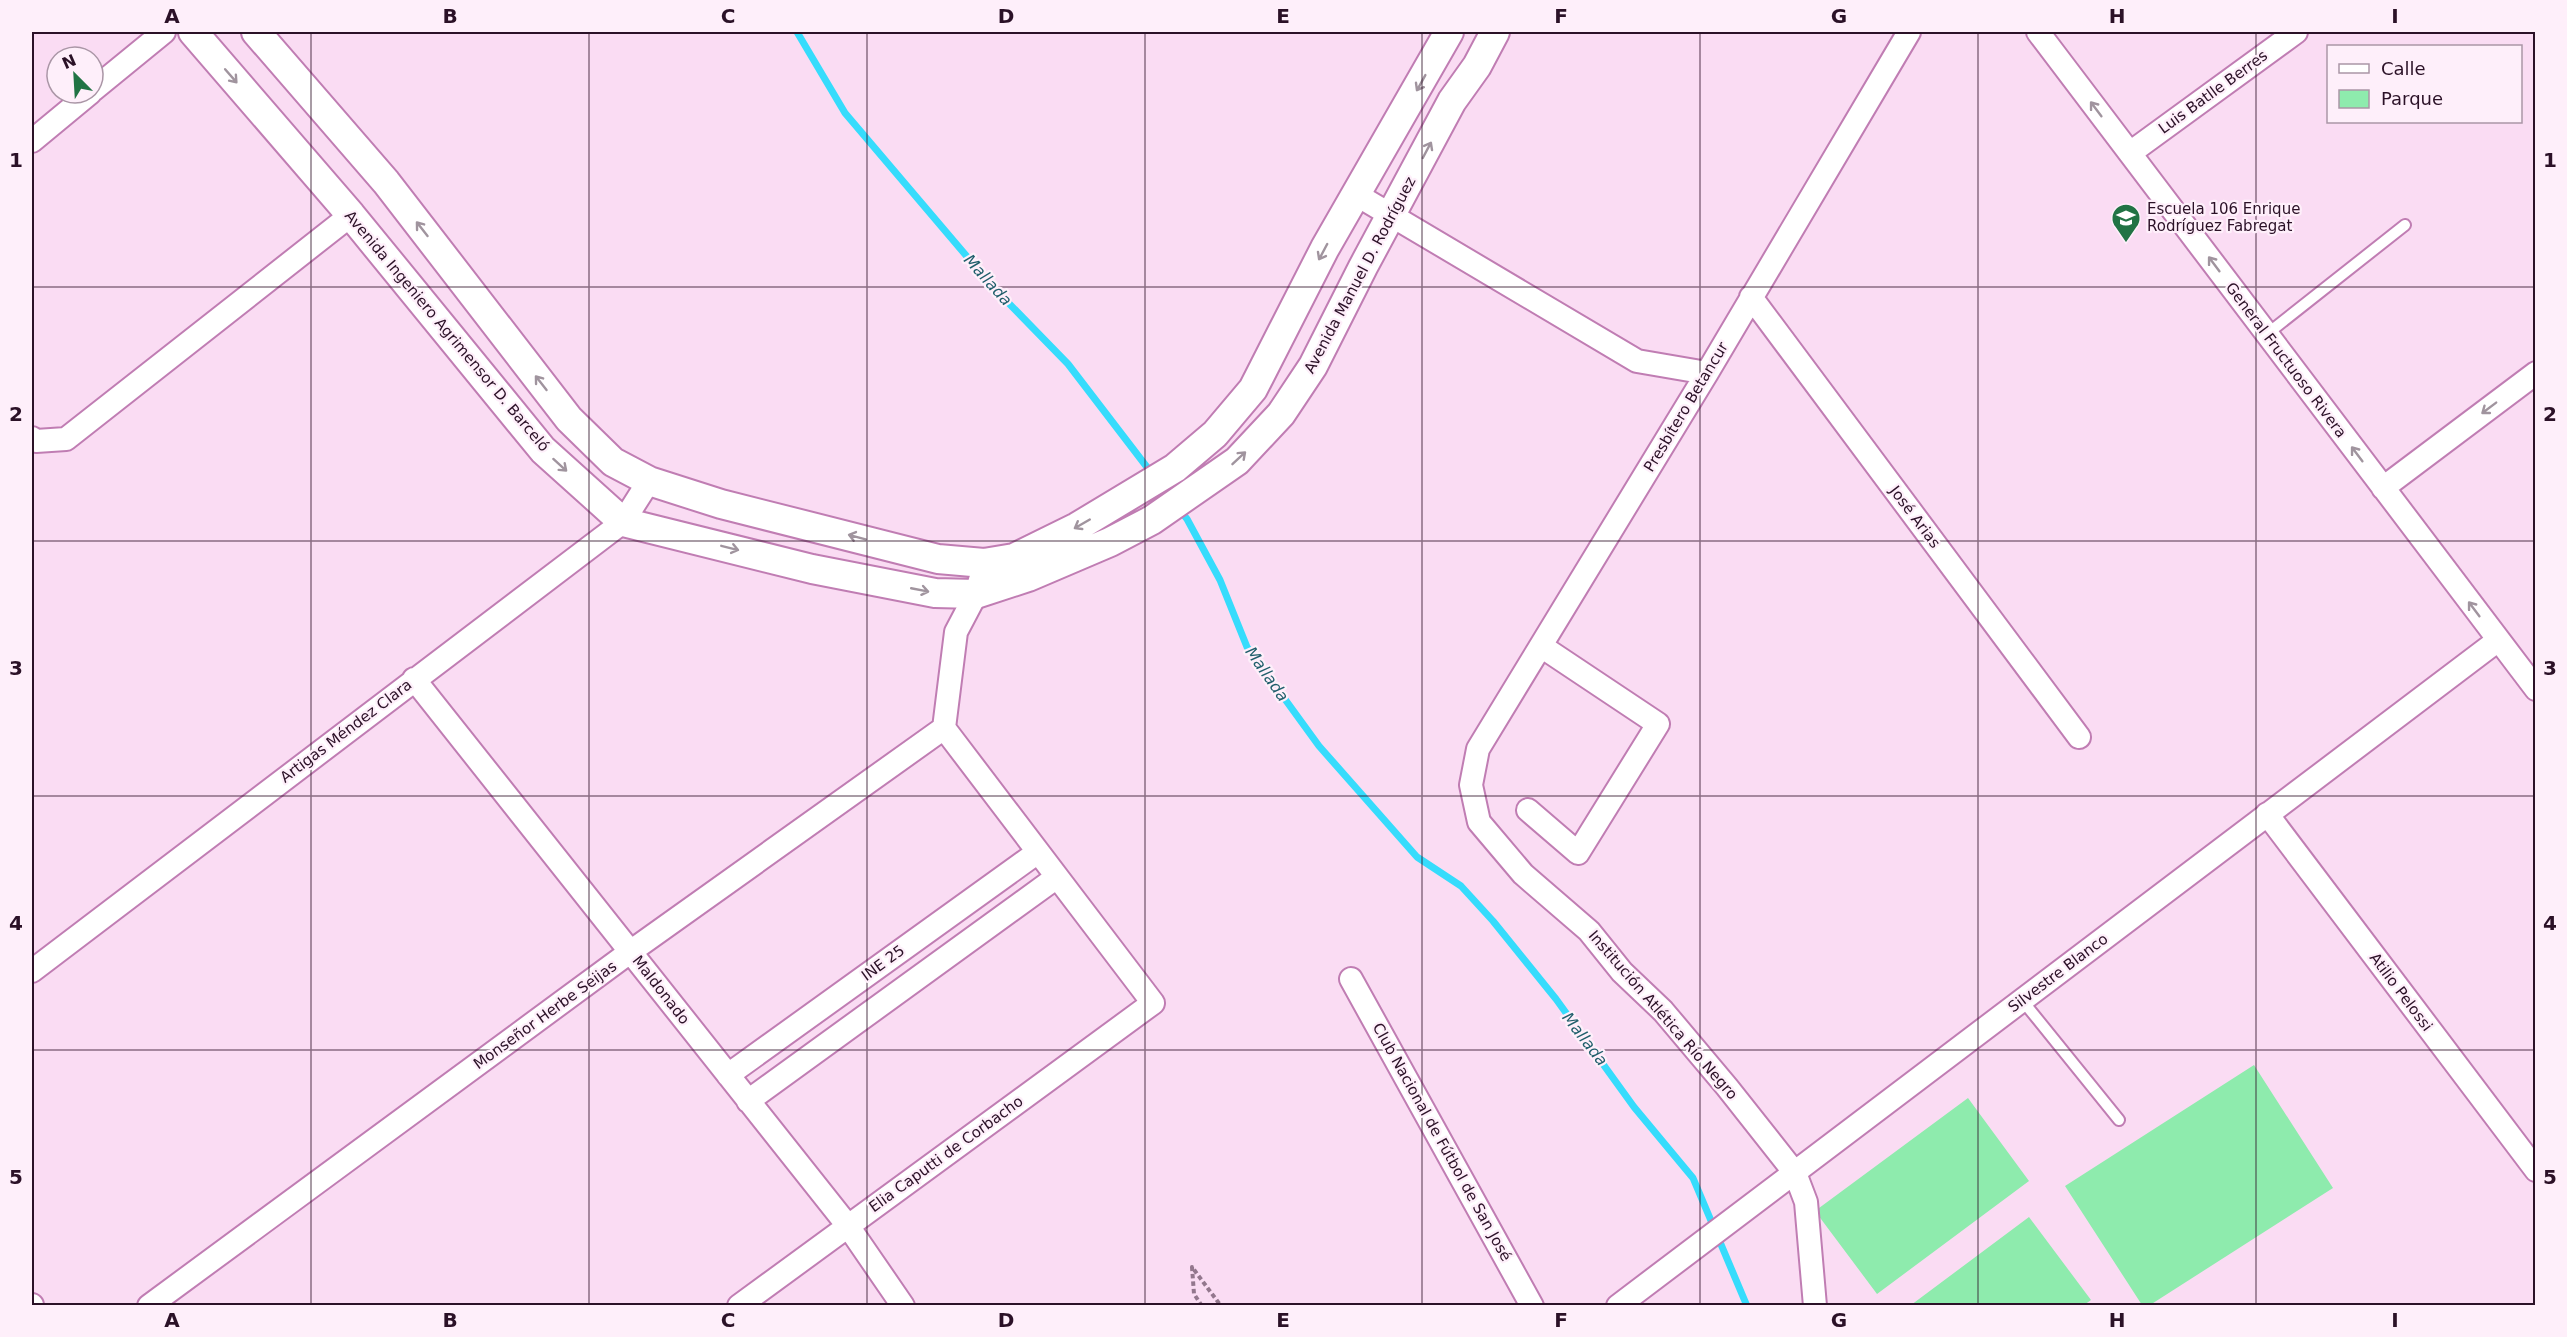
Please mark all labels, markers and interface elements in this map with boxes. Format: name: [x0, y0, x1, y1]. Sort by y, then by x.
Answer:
text: A: [164, 4, 180, 28]
text: B: [442, 4, 458, 28]
text: C: [721, 4, 735, 28]
text: D: [998, 4, 1014, 28]
text: E: [1276, 4, 1290, 28]
text: F: [1554, 4, 1568, 28]
text: G: [1831, 4, 1847, 28]
text: H: [2109, 4, 2125, 28]
text: I: [2391, 4, 2399, 28]
north arrow: [45, 45, 105, 105]
legend: [2327, 45, 2522, 123]
street label: Luis Batlle Berres: [2155, 46, 2271, 138]
text: N: [59, 50, 79, 73]
text: Calle: [2381, 58, 2426, 79]
one-way arrow: [224, 68, 238, 83]
one-way arrow: [1414, 74, 1426, 91]
text: Parque: [2381, 88, 2443, 109]
one-way arrow: [2090, 101, 2103, 117]
one-way arrow: [1421, 141, 1433, 159]
text: 1: [9, 148, 23, 172]
text: 1: [2543, 148, 2557, 172]
street label: Avenida Manuel D. Rodríguez: [1300, 174, 1420, 376]
place label: Escuela 106 Enrique Rodríguez Fabregat: [2147, 200, 2300, 235]
school or university icon: Escuela 106 Enrique Rodríguez Fabregat: [2110, 202, 2142, 244]
street label: Avenida Ingeniero Agrimensor D. Barceló: [341, 207, 553, 455]
one-way arrow: [416, 221, 428, 237]
one-way arrow: [1317, 242, 1329, 260]
water label: Mallada: [960, 251, 1016, 309]
one-way arrow: [2208, 257, 2220, 273]
street label: General Fructuoso Rivera: [2222, 279, 2350, 441]
street label: Presbítero Betancur: [1640, 338, 1732, 475]
one-way arrow: [534, 375, 547, 391]
text: 2: [9, 402, 23, 426]
one-way arrow: [2481, 402, 2497, 414]
text: 2: [2543, 402, 2557, 426]
one-way arrow: [2350, 446, 2363, 462]
one-way arrow: [1231, 451, 1246, 465]
one-way arrow: [552, 458, 567, 472]
street label: José Arias: [1885, 482, 1944, 552]
one-way arrow: [1074, 518, 1091, 530]
one-way arrow: [847, 531, 866, 543]
one-way arrow: [720, 543, 739, 554]
one-way arrow: [910, 585, 930, 596]
one-way arrow: [2468, 602, 2480, 618]
water label: Mallada: [1241, 643, 1293, 705]
text: 3: [9, 656, 23, 680]
text: 3: [2543, 656, 2557, 680]
street label: Artigas Méndez Clara: [277, 676, 415, 786]
text: 4: [9, 911, 23, 935]
text: 4: [2543, 911, 2557, 935]
street label: Institución Atlética Río Negro: [1585, 927, 1741, 1103]
street label: Silvestre Blanco: [2005, 930, 2111, 1016]
street label: INE 25: [858, 941, 908, 985]
street label: Atilio Pelossi: [2366, 949, 2436, 1035]
street label: Maldonado: [629, 952, 693, 1028]
street label: Monseñor Herbe Seijas: [470, 957, 620, 1073]
water label: Mallada: [1558, 1009, 1612, 1069]
street label: Club Nacional de Fútbol de San José: [1369, 1020, 1515, 1264]
street label: Elia Caputti de Corbacho: [865, 1092, 1027, 1216]
text: 5: [9, 1165, 23, 1189]
text: 5: [2543, 1165, 2557, 1189]
text: A: [164, 1308, 180, 1332]
text: B: [442, 1308, 458, 1332]
text: C: [721, 1308, 735, 1332]
text: D: [998, 1308, 1014, 1332]
text: E: [1276, 1308, 1290, 1332]
text: F: [1554, 1308, 1568, 1332]
text: G: [1831, 1308, 1847, 1332]
text: H: [2109, 1308, 2125, 1332]
text: I: [2391, 1308, 2399, 1332]

